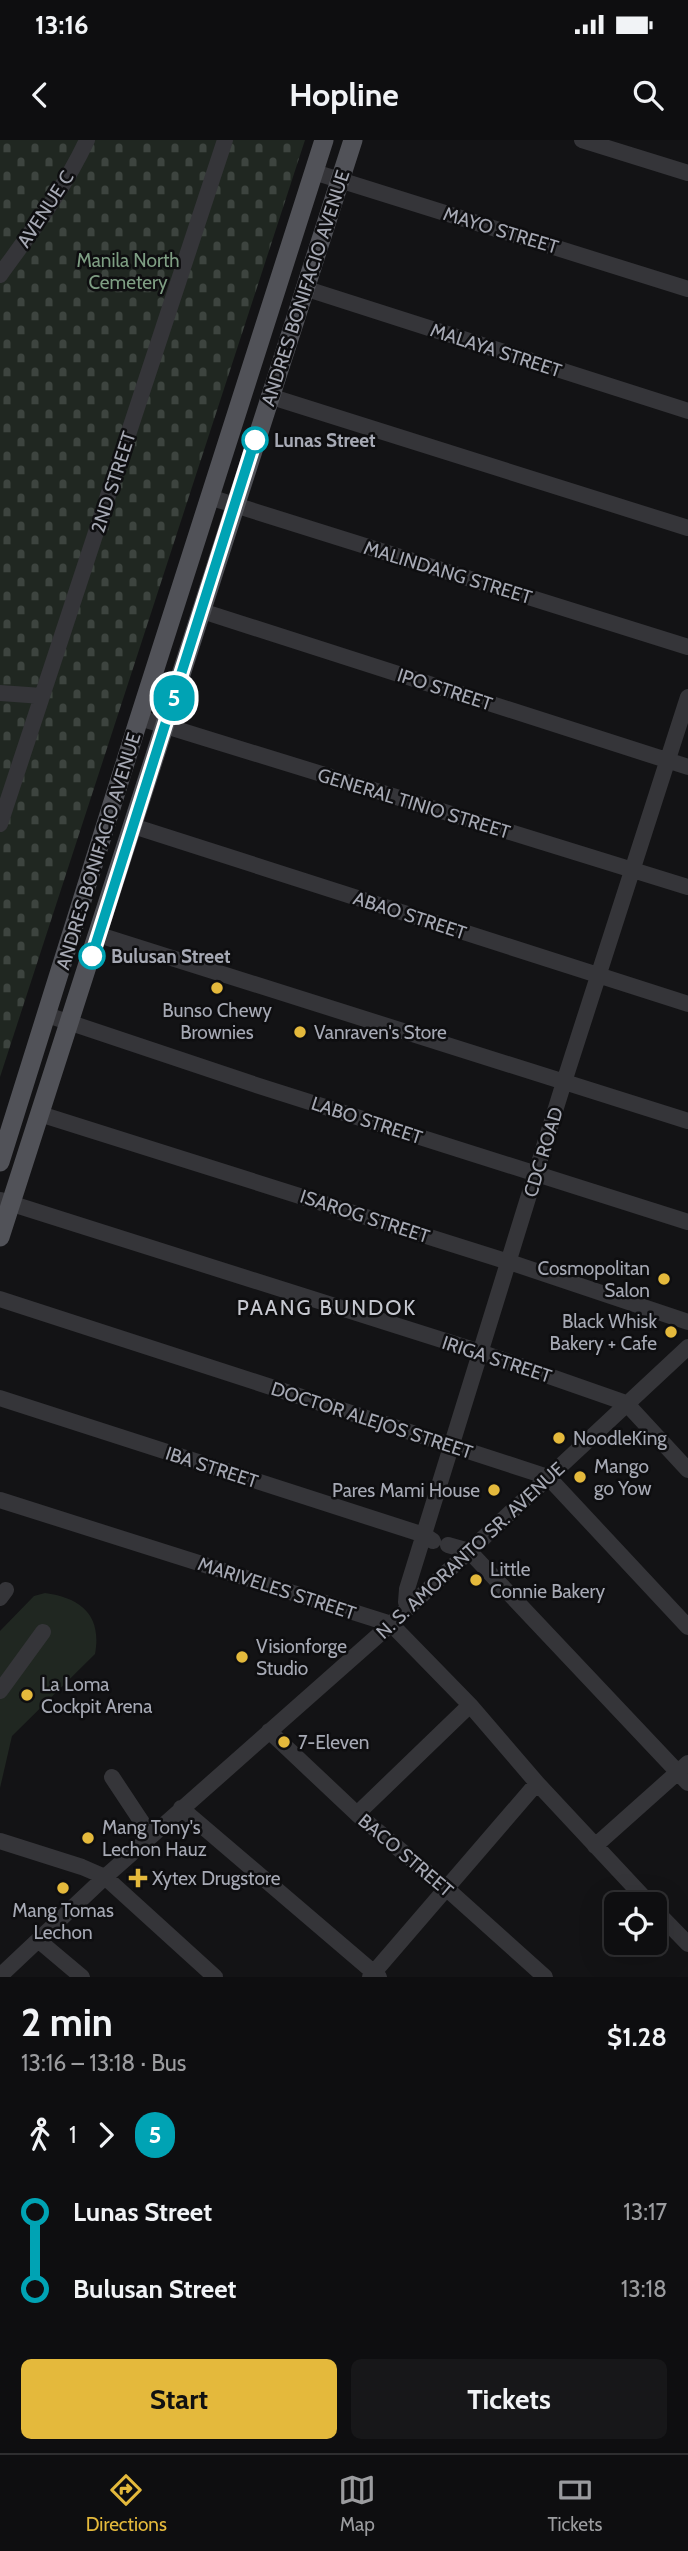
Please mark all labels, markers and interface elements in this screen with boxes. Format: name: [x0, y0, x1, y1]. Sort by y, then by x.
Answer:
text: 13:16: [35, 9, 89, 41]
text: Hopline: [289, 75, 399, 114]
icon: back: [21, 76, 59, 114]
icon: search: [629, 76, 667, 114]
street label: AVENUE C: [12, 166, 79, 252]
street label: ANDRES BONIFACIO AVENUE: [256, 167, 355, 409]
street label: MAYO STREET: [441, 202, 561, 259]
park label: Manila North Cemetery: [76, 249, 180, 294]
street label: MALAYA STREET: [427, 318, 564, 383]
marker: Lunas Street: [242, 427, 268, 453]
street label: 2ND STREET: [86, 429, 141, 536]
place label: Lunas Street: [274, 429, 376, 452]
street label: MALINDANG STREET: [361, 536, 535, 609]
street label: IPO STREET: [394, 663, 495, 716]
line badge: 5: [151, 675, 197, 721]
text: 5: [168, 683, 180, 712]
street label: ANDRES BONIFACIO AVENUE: [51, 730, 146, 973]
street label: GENERAL TINIO STREET: [315, 763, 513, 844]
street label: ABAO STREET: [351, 886, 469, 945]
marker: Bulusan Street: [79, 943, 105, 969]
place label: Bulusan Street: [111, 945, 231, 968]
marker: Bunso Chewy Brownies: [209, 980, 225, 996]
place label: Bunso Chewy Brownies: [162, 999, 272, 1044]
place label: Vanraven's Store: [314, 1021, 447, 1044]
marker: Vanraven's Store: [292, 1024, 308, 1040]
street label: LABO STREET: [308, 1092, 425, 1149]
street label: CDC ROAD: [519, 1104, 568, 1200]
street label: ISAROG STREET: [297, 1185, 432, 1248]
place label: Cosmopolitan Salon: [537, 1257, 650, 1302]
marker: Cosmopolitan Salon: [656, 1271, 672, 1287]
district label: PAANG BUNDOK: [237, 1295, 417, 1320]
place label: Black Whisk Bakery + Cafe: [550, 1310, 657, 1355]
marker: Black Whisk Bakery + Cafe: [663, 1324, 679, 1340]
street label: IRIGA STREET: [439, 1331, 554, 1388]
street label: DOCTOR ALEJOS STREET: [268, 1377, 476, 1464]
place label: NoodleKing: [573, 1427, 667, 1450]
marker: NoodleKing: [551, 1430, 567, 1446]
street label: IBA STREET: [163, 1442, 261, 1493]
place label: Mango go Yow: [594, 1455, 652, 1500]
street label: N. S. AMORANTO SR. AVENUE: [371, 1457, 569, 1644]
marker: Mango go Yow: [572, 1469, 588, 1485]
place label: Pares Mami House: [332, 1479, 480, 1502]
marker: Pares Mami House: [486, 1482, 502, 1498]
street label: MARIVELES STREET: [195, 1552, 359, 1625]
place label: Little Connie Bakery: [490, 1558, 605, 1603]
marker: Little Connie Bakery: [468, 1572, 484, 1588]
place label: Visionforge Studio: [256, 1635, 347, 1680]
marker: Visionforge Studio: [234, 1649, 250, 1665]
place label: La Loma Cockpit Arena: [41, 1673, 152, 1718]
marker: La Loma Cockpit Arena: [19, 1687, 35, 1703]
place label: 7-Eleven: [298, 1731, 369, 1754]
marker: 7-Eleven: [276, 1734, 292, 1750]
street label: BACO STREET: [353, 1809, 458, 1902]
place label: Mang Tony's Lechon Hauz: [102, 1816, 207, 1861]
marker: Mang Tony's Lechon Hauz: [80, 1830, 96, 1846]
place label: Xytex Drugstore: [152, 1867, 281, 1890]
marker: Xytex Drugstore: [130, 1870, 146, 1886]
marker: Mang Tomas Lechon: [55, 1880, 71, 1896]
map controls: [604, 1892, 667, 1955]
button: locate: [604, 1892, 667, 1955]
place label: Mang Tomas Lechon: [12, 1899, 114, 1944]
text: 2 min: [21, 1999, 113, 2046]
text: $1.28: [607, 2021, 667, 2053]
text: 13:16 – 13:18 · Bus: [21, 2049, 186, 2077]
icon: walk: [21, 2116, 59, 2154]
icon: forward: [87, 2116, 125, 2154]
text: 5: [149, 2120, 161, 2149]
text: 1: [69, 2121, 77, 2149]
text: Lunas Street: [73, 2196, 212, 2228]
text: 13:17: [623, 2198, 667, 2226]
text: Bulusan Street: [73, 2273, 236, 2305]
text: 13:18: [621, 2275, 667, 2303]
button: Start: [21, 2359, 337, 2439]
button: Tickets: [351, 2359, 667, 2439]
tab: Directions: [86, 2471, 167, 2536]
tab: Map: [338, 2471, 376, 2536]
tab: Tickets: [548, 2471, 602, 2536]

